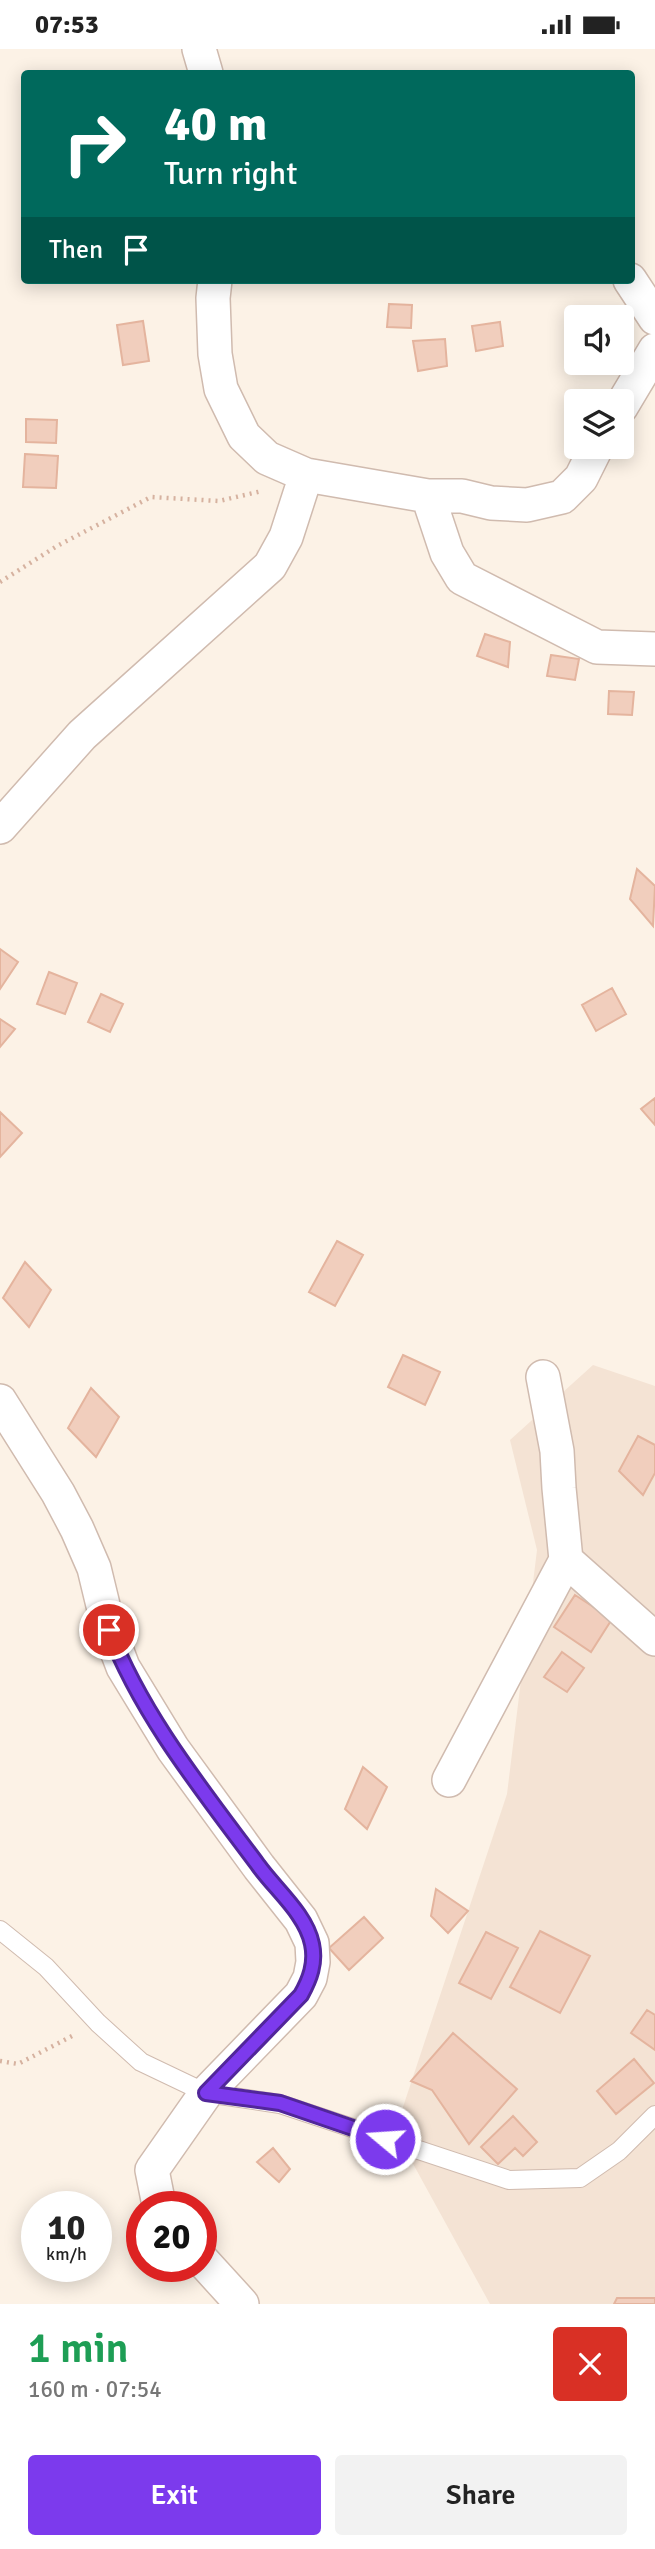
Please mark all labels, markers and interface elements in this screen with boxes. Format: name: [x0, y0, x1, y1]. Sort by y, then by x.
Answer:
text: 07:53: [35, 9, 99, 41]
text: 40 m: [164, 94, 267, 154]
icon: right: [49, 98, 140, 189]
text: Turn right: [164, 154, 297, 193]
icon: arrive: [117, 231, 155, 269]
text: Then: [49, 234, 103, 266]
map controls: [564, 305, 634, 459]
button: sound: [564, 305, 634, 375]
button: layers: [564, 389, 634, 459]
pin: [79, 1600, 139, 1660]
icon: arrive: [90, 1611, 128, 1649]
position arrow: [348, 2102, 422, 2176]
speed limit sign: 20: [126, 2191, 217, 2282]
text: 10: [48, 2206, 85, 2249]
text: km/h: [46, 2243, 87, 2265]
text: 1 min: [28, 2323, 129, 2374]
button: close: [553, 2327, 627, 2401]
text: 160 m · 07:54: [28, 2375, 162, 2404]
button: Exit: [28, 2455, 321, 2535]
button: Share: [335, 2455, 627, 2535]

